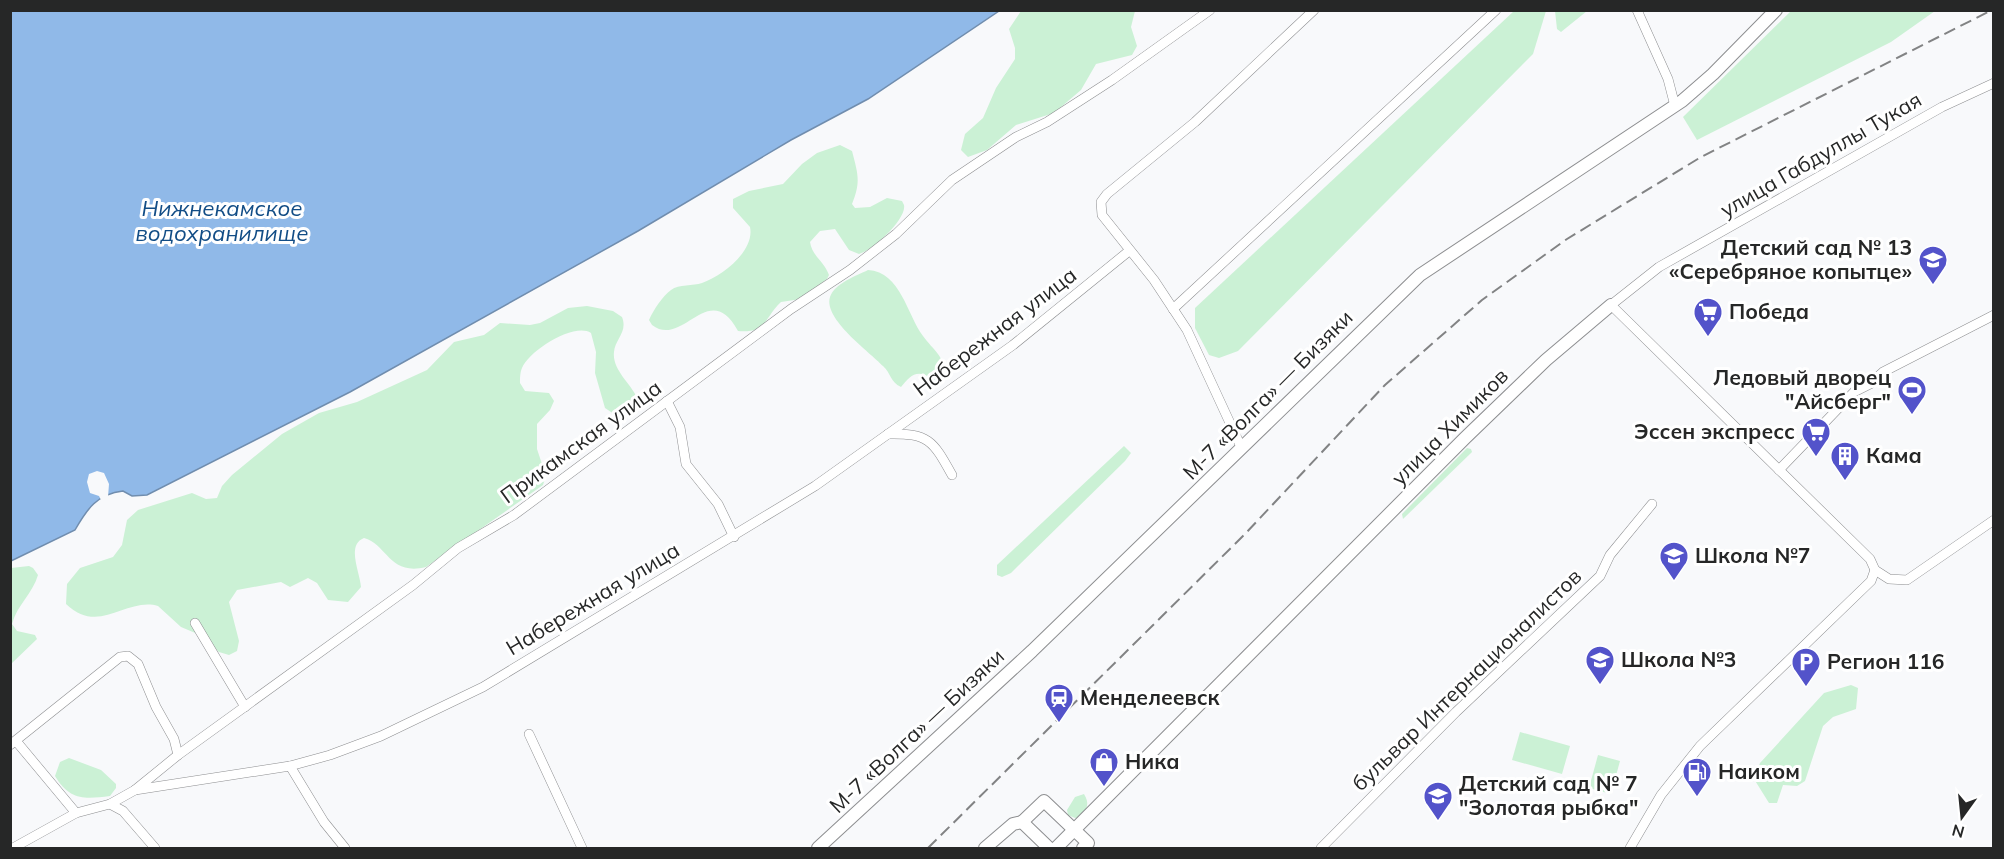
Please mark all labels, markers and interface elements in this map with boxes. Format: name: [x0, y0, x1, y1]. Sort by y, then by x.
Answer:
street label: улица Габдуллы Тукая: [1715, 86, 1926, 222]
water label: Нижнекамское водохранилище: [136, 194, 308, 247]
place label: Детский сад № 13 «Серебряное копытце»: [1669, 234, 1912, 284]
school or university icon: Детский сад № 13 «Серебряное копытце»: [1917, 244, 1949, 286]
street label: Набережная улица: [908, 261, 1081, 401]
supermarket icon: Победа: [1692, 296, 1724, 338]
place label: Победа: [1729, 298, 1809, 324]
street label: М-7 «Волга» — Бизяки: [1177, 304, 1358, 485]
street label: улица Химиков: [1385, 362, 1513, 490]
place label: Ледовый дворец "Айсберг": [1713, 364, 1891, 414]
street label: Прикамская улица: [495, 374, 666, 508]
sports icon: Ледовый дворец "Айсберг": [1896, 374, 1928, 416]
supermarket icon: Эссен экспресс: [1800, 416, 1832, 458]
place label: Эссен экспресс: [1634, 418, 1795, 444]
building icon: Кама: [1829, 440, 1861, 482]
place label: Кама: [1866, 442, 1922, 468]
street label: Набережная улица: [501, 536, 684, 660]
school or university icon: Школа №7: [1658, 540, 1690, 582]
place label: Школа №7: [1695, 542, 1810, 568]
street label: бульвар Интернационалистов: [1346, 563, 1586, 796]
street label: М-7 «Волга» — Бизяки: [824, 643, 1009, 818]
school or university icon: Школа №3: [1584, 644, 1616, 686]
place label: Школа №3: [1621, 646, 1736, 672]
parking icon: Регион 116: [1790, 646, 1822, 688]
place label: Регион 116: [1827, 648, 1944, 674]
station icon: Менделеевск: [1043, 682, 1075, 724]
place label: Менделеевск: [1080, 684, 1221, 710]
shop icon: Ника: [1088, 746, 1120, 788]
place label: Ника: [1125, 748, 1179, 774]
fuel station icon: Наиком: [1681, 756, 1713, 798]
place label: Наиком: [1718, 758, 1800, 784]
place label: Детский сад № 7 "Золотая рыбка": [1459, 770, 1638, 820]
school or university icon: Детский сад № 7 "Золотая рыбка": [1422, 780, 1454, 822]
north arrow: [1932, 787, 1992, 847]
text: N: [1950, 820, 1967, 843]

